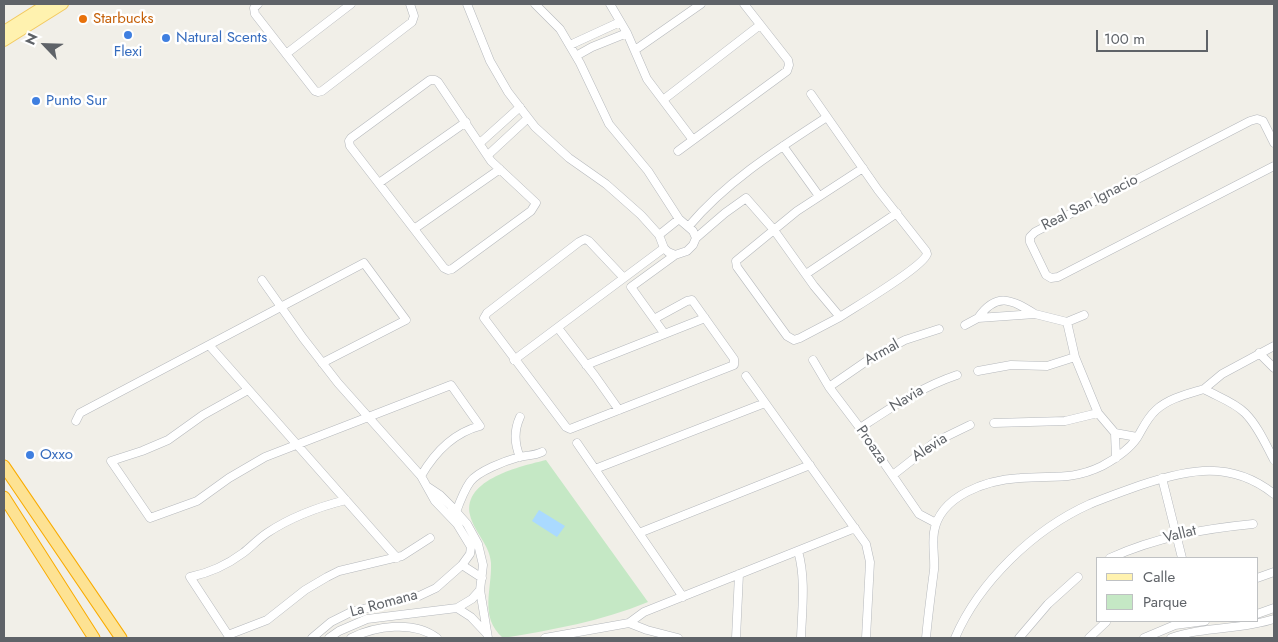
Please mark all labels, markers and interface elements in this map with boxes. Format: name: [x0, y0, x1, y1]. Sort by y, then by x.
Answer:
place label: Starbucks: [93, 10, 153, 28]
marker: Starbucks: [77, 13, 89, 25]
north arrow: [20, 20, 70, 70]
scale bar: [1098, 20, 1210, 52]
text: 100 m: [1104, 28, 1145, 50]
marker: Flexi: [122, 29, 134, 41]
place label: Natural Scents: [176, 29, 267, 47]
text: N: [20, 30, 43, 48]
marker: Natural Scents: [160, 32, 172, 44]
place label: Flexi: [114, 43, 142, 61]
place label: Punto Sur: [46, 92, 107, 110]
marker: Punto Sur: [30, 95, 42, 107]
street label: Real San Ignacio: [1039, 171, 1141, 235]
street label: Armal: [861, 336, 903, 370]
street label: Navia: [887, 382, 927, 416]
street label: Proaza: [851, 422, 891, 468]
street label: Alevia: [909, 430, 951, 466]
place label: Oxxo: [40, 446, 73, 464]
marker: Oxxo: [24, 449, 36, 461]
street label: Vallat: [1162, 522, 1198, 548]
legend: [1096, 557, 1258, 622]
text: Calle: [1143, 566, 1175, 588]
street label: La Romana: [348, 586, 420, 622]
text: Parque: [1143, 591, 1187, 613]

